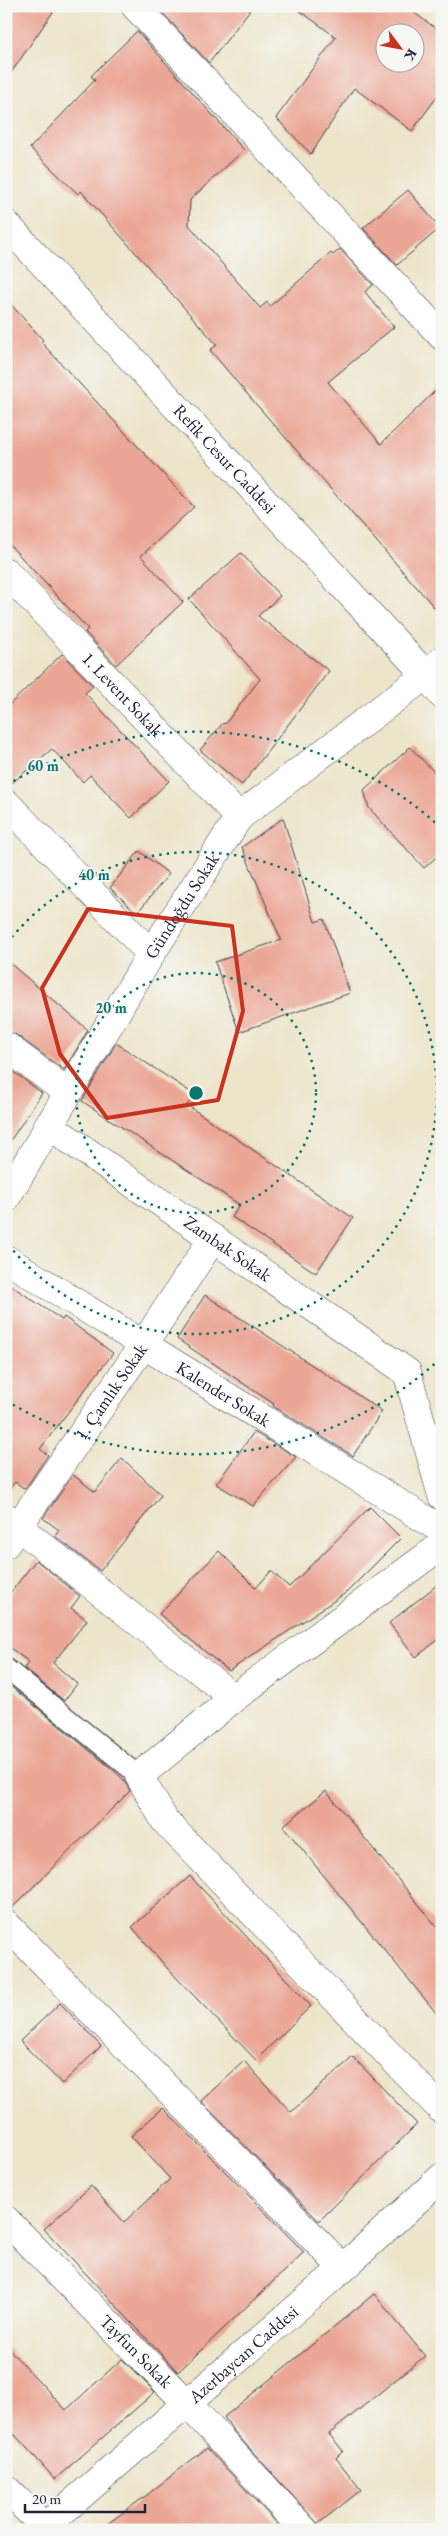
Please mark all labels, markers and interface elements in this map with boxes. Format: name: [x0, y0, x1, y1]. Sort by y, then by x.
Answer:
north arrow: [376, 22, 426, 72]
text: K: [400, 46, 421, 64]
street label: Refik Cesur Caddesi: [168, 399, 282, 519]
street label: 1. Levent Sokak: [77, 647, 169, 742]
text: 60 m: [27, 756, 59, 775]
street label: Gündoğdu Sokak: [139, 848, 224, 963]
text: 40 m: [78, 865, 110, 884]
text: 20 m: [95, 998, 127, 1017]
centre of rings: [187, 1084, 205, 1102]
street label: Zambak Sokak: [180, 1210, 277, 1287]
street label: 1. Çamlık Sokak: [69, 1338, 152, 1444]
street label: Kalender Sokak: [172, 1356, 276, 1432]
street label: Azerbaycan Caddesi: [183, 2300, 303, 2409]
street label: Tayfun Sokak: [95, 2309, 178, 2393]
scale bar: [25, 2481, 145, 2513]
text: 20 m: [32, 2489, 61, 2508]

